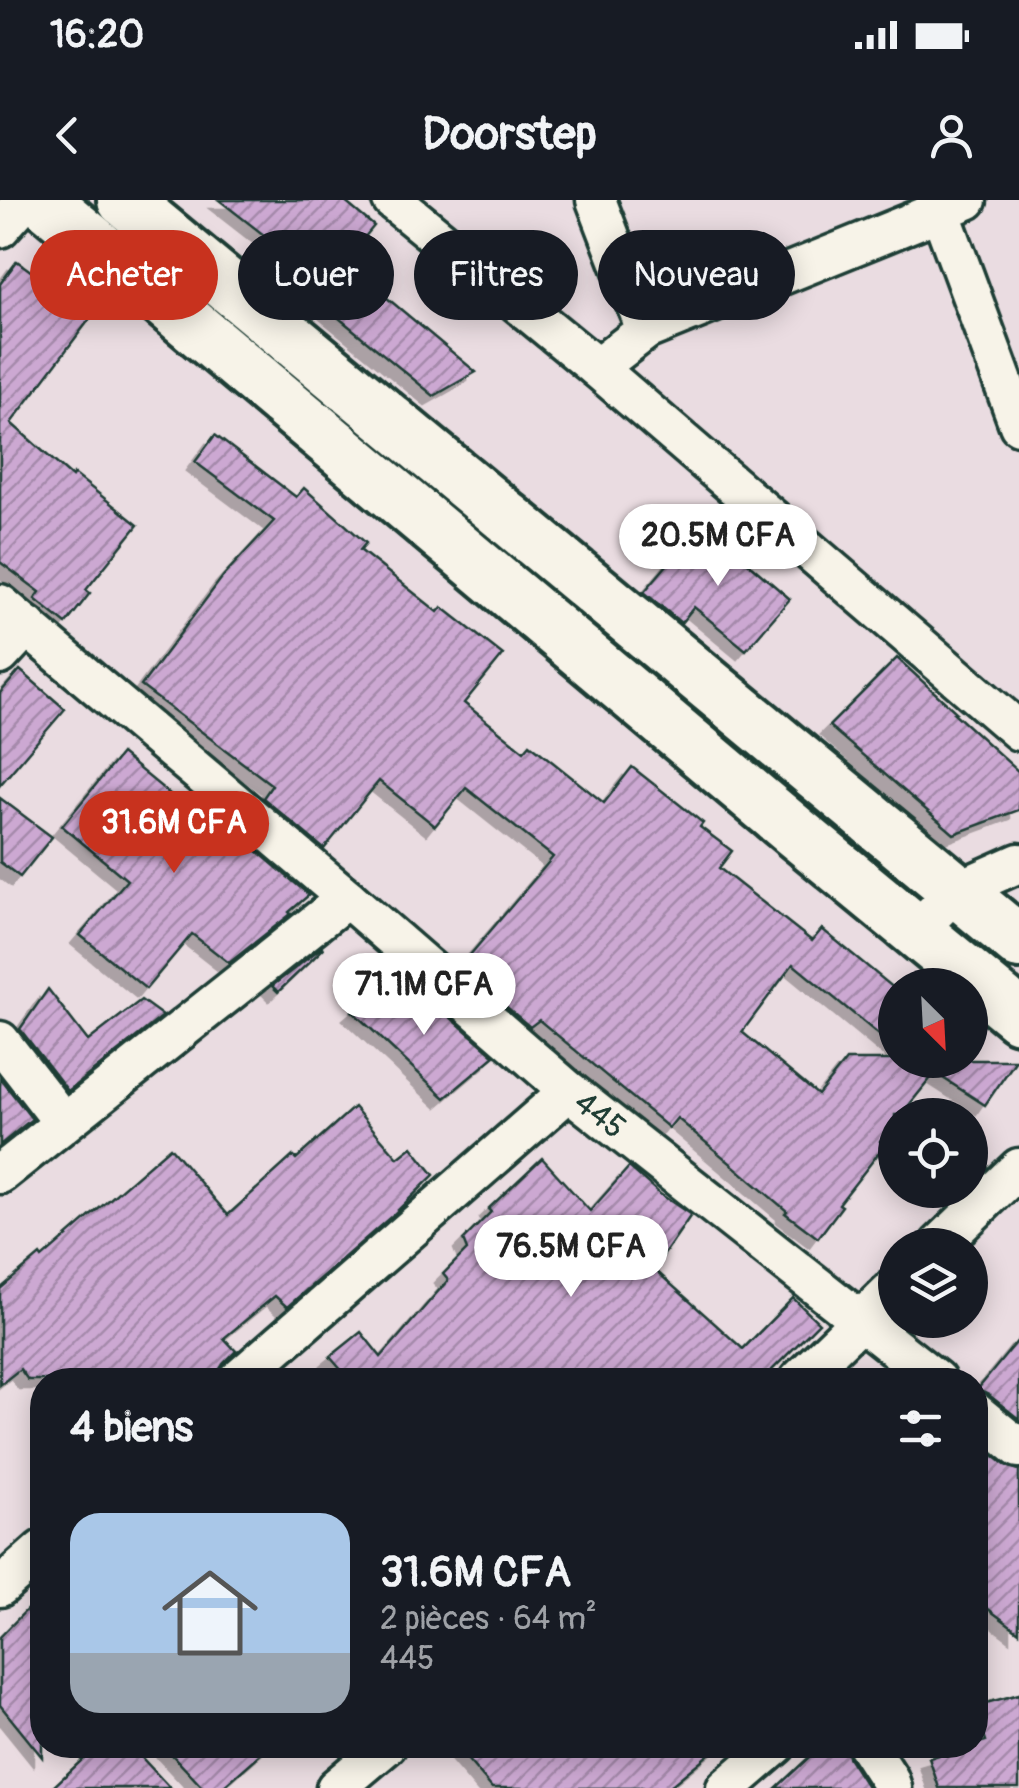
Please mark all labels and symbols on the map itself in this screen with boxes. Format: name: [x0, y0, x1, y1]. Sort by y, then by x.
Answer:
pin: 20.5M CFA: [604, 504, 832, 589]
pin: 31.6M CFA: [60, 791, 288, 876]
pin: 71.1M CFA: [310, 953, 538, 1038]
north arrow: [878, 968, 988, 1078]
street label: 445: [566, 1083, 633, 1148]
pin: 76.5M CFA: [457, 1215, 685, 1300]

